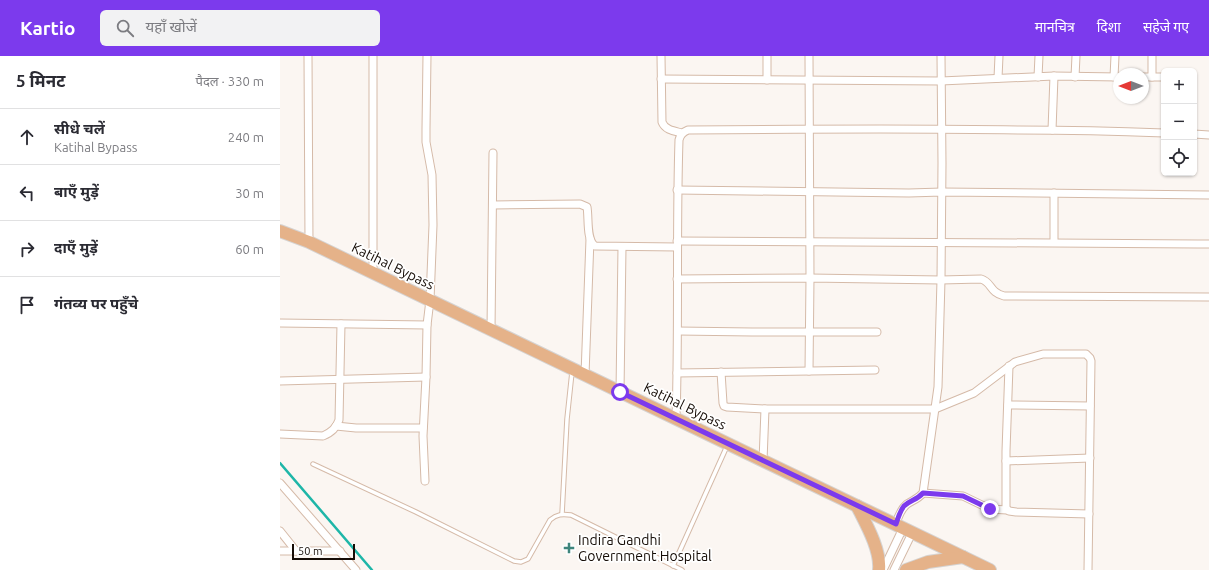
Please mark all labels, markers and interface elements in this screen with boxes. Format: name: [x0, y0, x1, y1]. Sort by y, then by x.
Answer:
search box: [100, 10, 380, 46]
text: Kartio: [20, 17, 76, 39]
icon: search: [114, 17, 136, 39]
text: यहाँ खोजें: [146, 18, 197, 35]
text: मानचित्र: [1035, 19, 1075, 35]
text: दिशा: [1097, 19, 1121, 35]
text: सहेजे गए: [1143, 19, 1189, 35]
north arrow: [1113, 68, 1149, 104]
map controls: [1161, 68, 1197, 176]
button: +: [1161, 68, 1197, 104]
text: 5 मिनट: [16, 71, 65, 90]
text: पैदल · 330 m: [196, 74, 264, 88]
button: −: [1161, 104, 1197, 140]
text: सीधे चलें: [54, 120, 105, 137]
icon: ahead: [16, 126, 38, 148]
text: 240 m: [228, 130, 264, 144]
text: Katihal Bypass: [54, 140, 137, 154]
button: locate: [1161, 140, 1197, 176]
icon: left: [16, 182, 38, 204]
text: बाएँ मुड़ें: [54, 183, 99, 200]
text: 30 m: [235, 186, 264, 200]
icon: right: [16, 238, 38, 260]
text: दाएँ मुड़ें: [54, 239, 98, 256]
street label: Katihal Bypass: [349, 239, 437, 293]
text: 60 m: [235, 242, 264, 256]
icon: arrive: [16, 294, 38, 316]
text: गंतव्य पर पहुँचे: [54, 295, 138, 312]
street label: Katihal Bypass: [641, 379, 729, 433]
route start: [611, 383, 629, 401]
route end: [981, 500, 999, 518]
place label: Indira Gandhi Government Hospital: [578, 532, 712, 564]
scale bar: [292, 542, 355, 561]
marker: Indira Gandhi Government Hospital: [563, 542, 575, 554]
text: 50 m: [298, 545, 322, 557]

